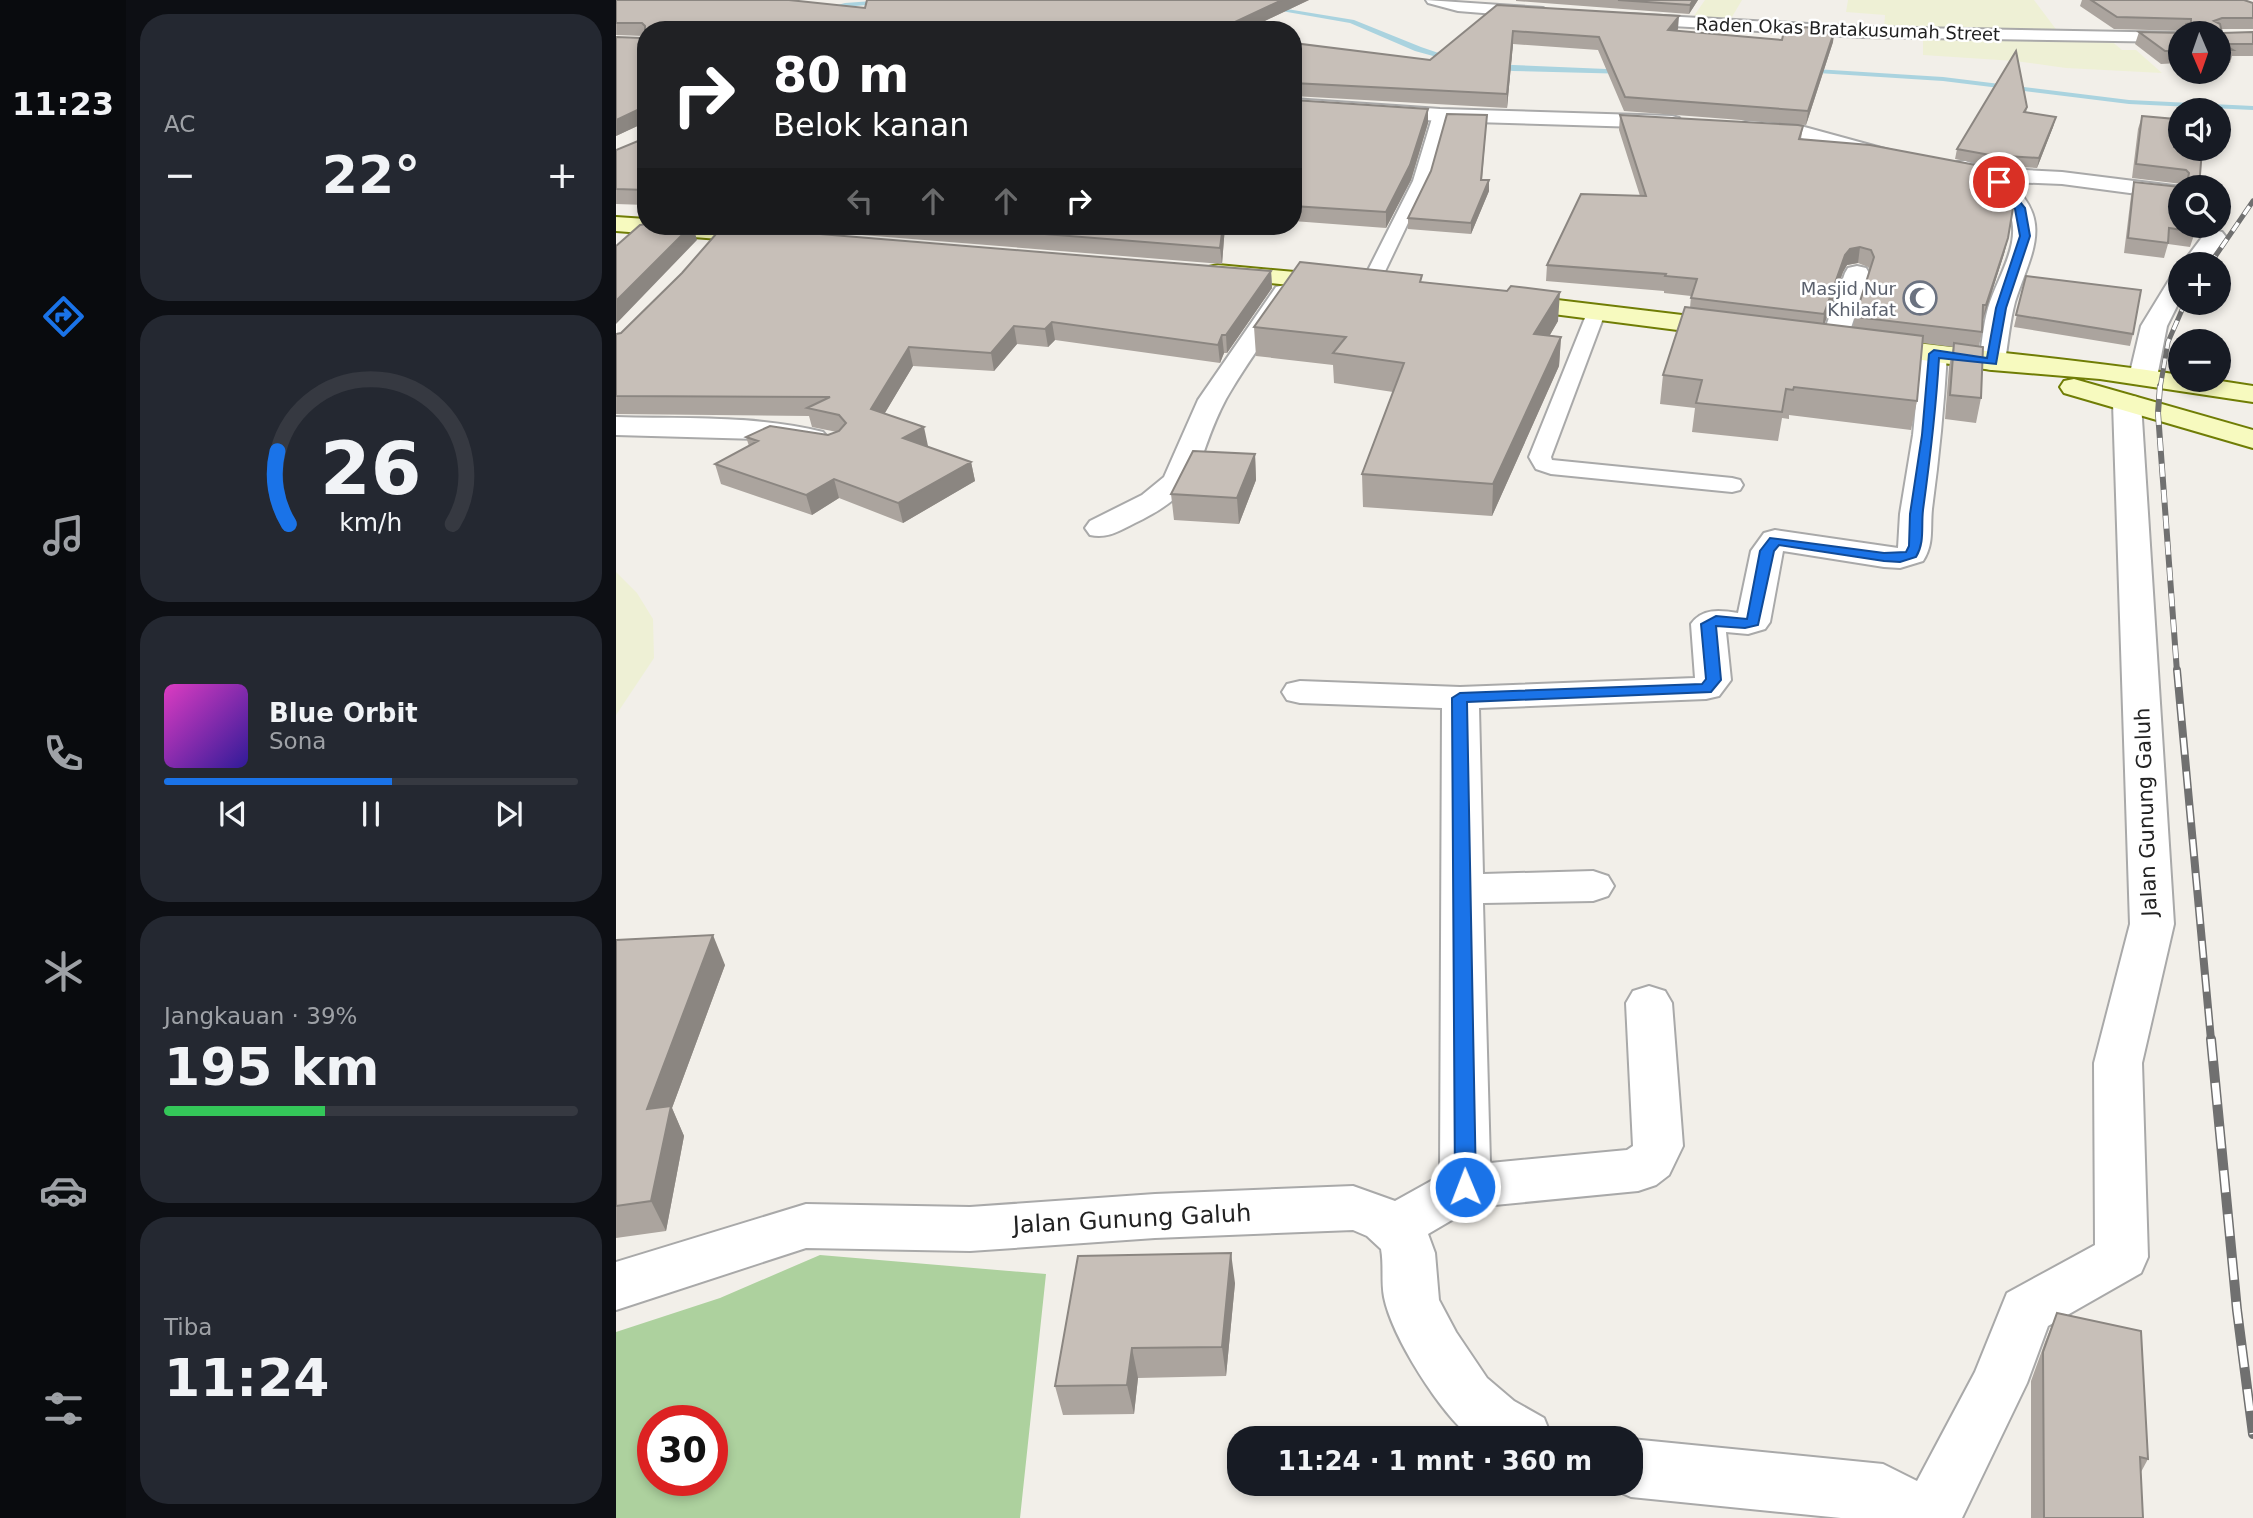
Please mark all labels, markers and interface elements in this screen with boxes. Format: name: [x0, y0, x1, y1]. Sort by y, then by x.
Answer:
street label: Raden Okas Bratakusumah Street: [1695, 13, 2001, 45]
north arrow: [2168, 21, 2231, 84]
map controls: [2168, 21, 2231, 392]
text: 80 m: [773, 47, 909, 104]
icon: right: [658, 49, 749, 140]
text: 11:23: [12, 85, 114, 123]
button: sound: [2168, 98, 2231, 161]
text: Belok kanan: [773, 106, 970, 144]
text: AC: [164, 111, 195, 137]
text: 22°: [322, 145, 420, 205]
pin: [1969, 152, 2029, 212]
text: −: [164, 153, 196, 197]
text: +: [546, 153, 578, 197]
icon: arrive: [1980, 163, 2018, 201]
button: search: [2168, 175, 2231, 238]
icon: left: [841, 182, 879, 220]
icon: ahead: [914, 182, 952, 220]
icon: ahead: [987, 182, 1025, 220]
icon: right: [1060, 182, 1098, 220]
button: +: [2168, 252, 2231, 315]
place label: Masjid Nur Khilafat: [1801, 278, 1897, 320]
mosque icon: Masjid Nur Khilafat: [1901, 279, 1939, 317]
icon: directions: [39, 292, 88, 341]
button: −: [2168, 329, 2231, 392]
text: 26: [320, 427, 422, 512]
text: km/h: [339, 508, 403, 537]
icon: music: [39, 511, 88, 560]
text: Blue Orbit: [269, 698, 418, 728]
street label: Jalan Gunung Galuh: [2130, 707, 2162, 919]
text: Sona: [269, 728, 326, 754]
icon: phone: [39, 729, 88, 778]
icon: previous: [214, 795, 252, 833]
icon: pause: [352, 795, 390, 833]
icon: next: [490, 795, 528, 833]
icon: climate: [39, 947, 88, 996]
text: Jangkauan · 39%: [164, 1003, 357, 1029]
text: 195 km: [164, 1037, 379, 1097]
position arrow: [1428, 1150, 1502, 1224]
icon: car: [39, 1166, 88, 1215]
street label: Jalan Gunung Galuh: [1010, 1199, 1252, 1239]
text: Tiba: [164, 1314, 212, 1340]
text: 11:24: [164, 1348, 330, 1408]
icon: filters: [39, 1384, 88, 1433]
speed limit sign: 30: [637, 1405, 728, 1496]
text: 11:24 · 1 mnt · 360 m: [1278, 1446, 1592, 1476]

